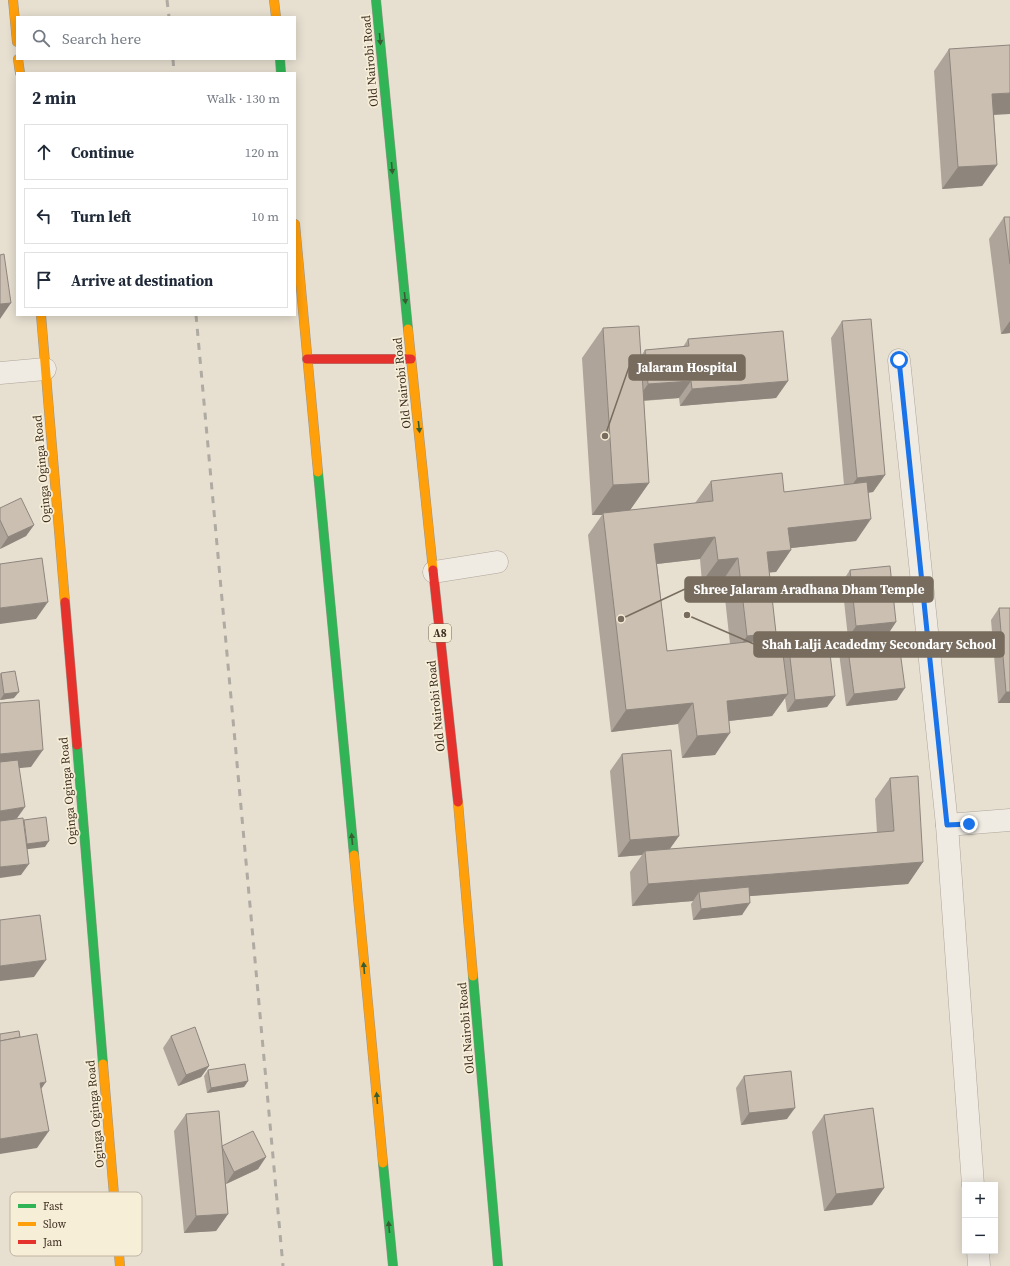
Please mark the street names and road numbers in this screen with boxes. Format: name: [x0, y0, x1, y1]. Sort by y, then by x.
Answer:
street label: Old Nairobi Road: [358, 14, 382, 107]
street label: Old Nairobi Road: [389, 336, 415, 430]
street label: Oginga Oginga Road: [29, 414, 55, 524]
road number: A8: [429, 624, 451, 642]
street label: Old Nairobi Road: [423, 659, 449, 753]
street label: Oginga Oginga Road: [55, 736, 81, 846]
street label: Old Nairobi Road: [454, 981, 478, 1074]
street label: Oginga Oginga Road: [82, 1059, 108, 1169]

